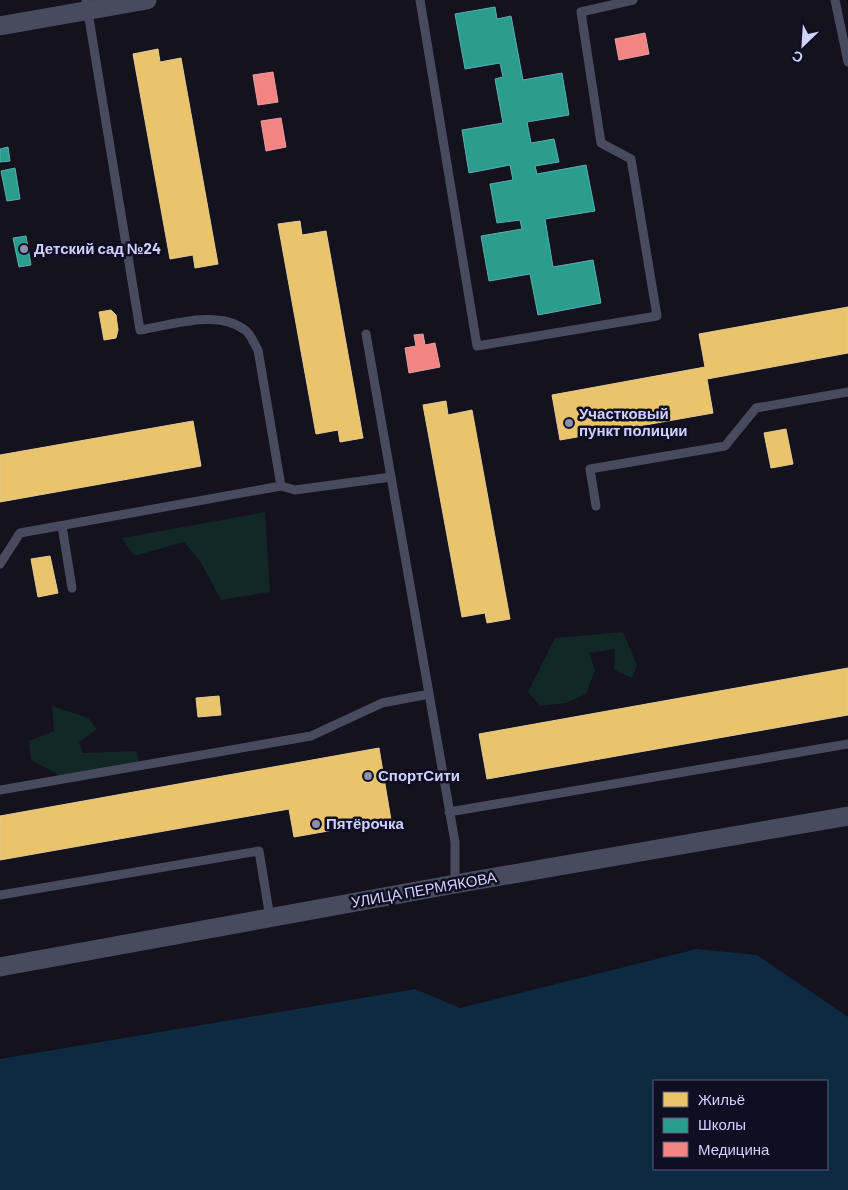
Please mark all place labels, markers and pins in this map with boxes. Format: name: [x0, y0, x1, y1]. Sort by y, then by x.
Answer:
place label: Детский сад №24: [34, 239, 161, 257]
marker: Детский сад №24: [18, 243, 30, 255]
place label: Участковый пункт полиции: [579, 404, 688, 439]
marker: Участковый пункт полиции: [563, 417, 575, 429]
place label: СпортСити: [378, 766, 460, 784]
marker: СпортСити: [362, 770, 374, 782]
place label: Пятёрочка: [326, 814, 404, 832]
marker: Пятёрочка: [310, 818, 322, 830]

